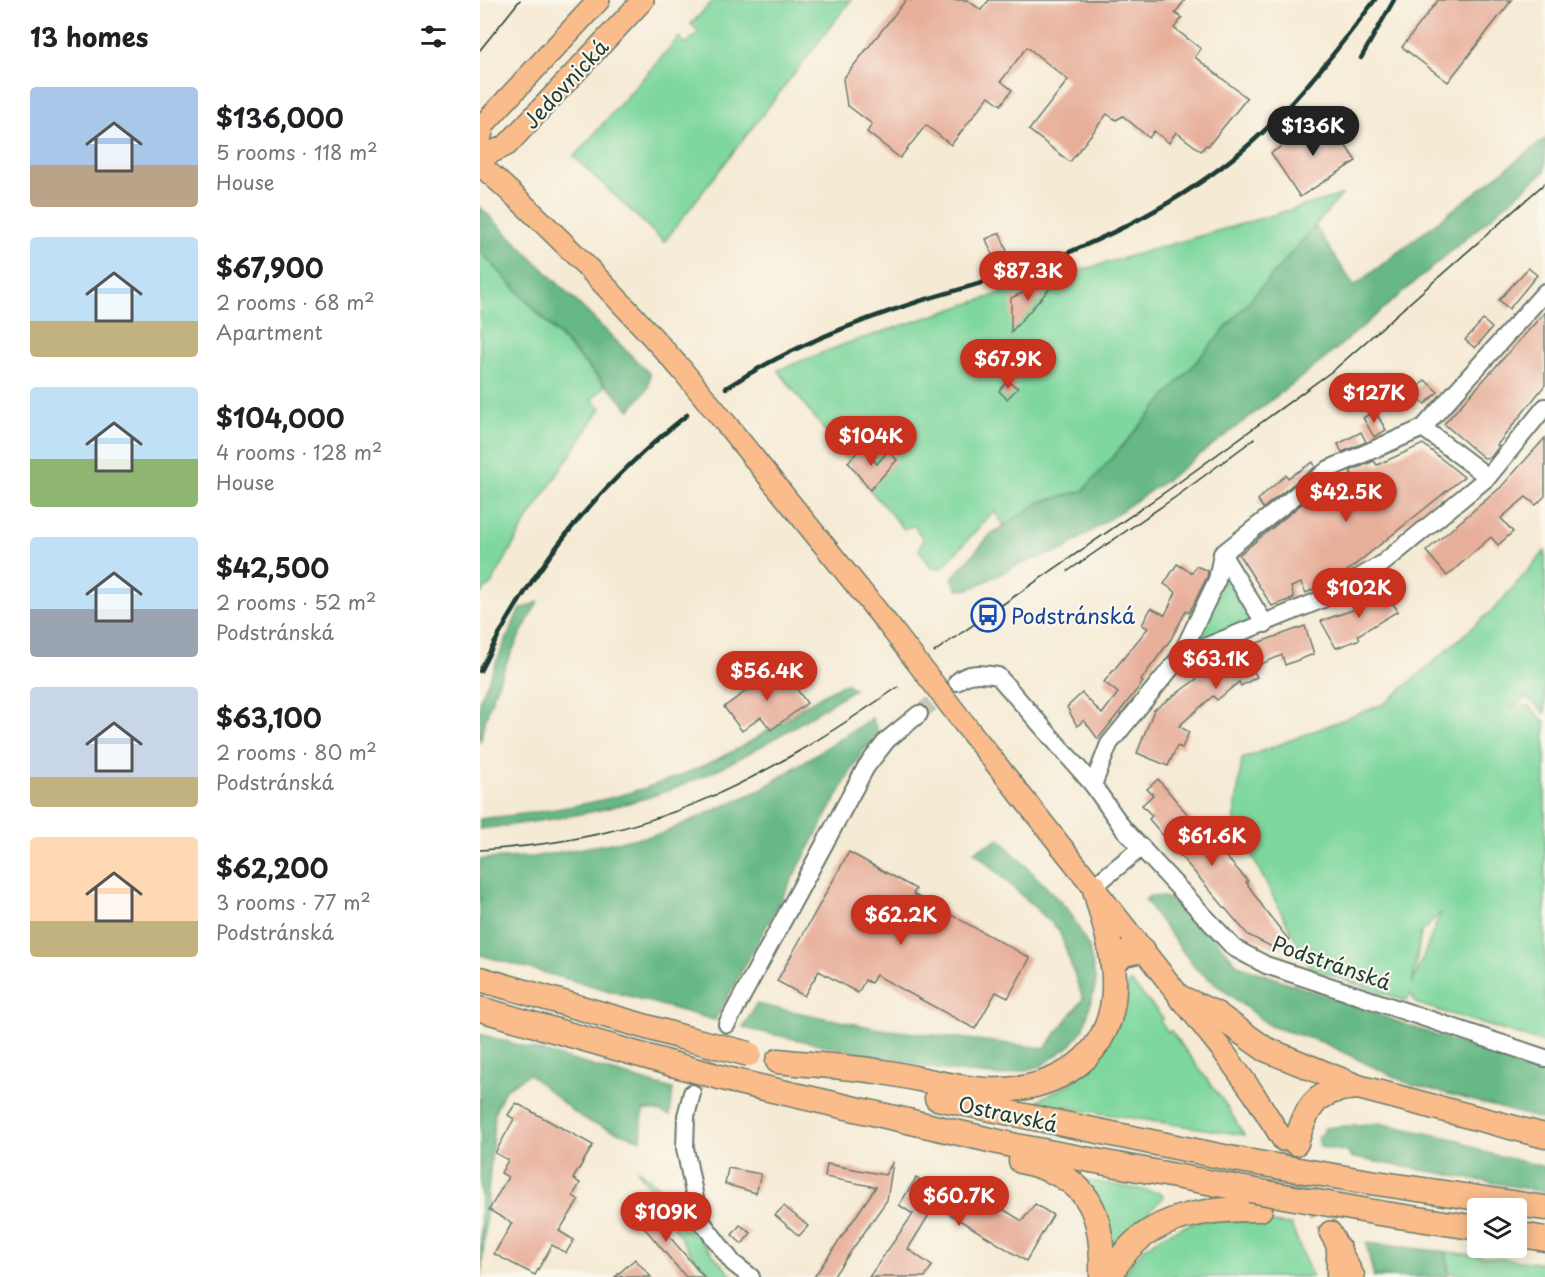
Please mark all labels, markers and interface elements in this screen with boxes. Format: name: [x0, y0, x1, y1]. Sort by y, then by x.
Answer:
text: 13 homes: [30, 17, 148, 56]
icon: filters: [417, 20, 450, 53]
street label: Jedovnická: [515, 30, 616, 135]
text: $136,000: [216, 98, 344, 137]
pin: $136K: [1271, 106, 1355, 157]
text: $136K: [1281, 110, 1345, 140]
icon: home: [78, 111, 150, 183]
text: 5 rooms · 118 m²: [216, 137, 378, 167]
text: House: [216, 167, 275, 197]
text: $67,900: [216, 248, 324, 287]
pin: $87.3K: [979, 251, 1077, 302]
text: $87.3K: [993, 255, 1063, 285]
icon: home: [78, 261, 150, 333]
text: 2 rooms · 68 m²: [216, 287, 375, 317]
text: Apartment: [216, 317, 323, 347]
pin: $67.9K: [959, 339, 1057, 390]
text: $67.9K: [974, 343, 1042, 373]
pin: $127K: [1332, 373, 1416, 424]
text: $127K: [1343, 377, 1405, 407]
text: $104,000: [216, 398, 345, 437]
icon: home: [78, 411, 150, 483]
pin: $104K: [829, 416, 913, 467]
text: $104K: [839, 420, 903, 450]
text: 4 rooms · 128 m²: [216, 437, 382, 467]
text: House: [216, 467, 275, 497]
pin: $42.5K: [1297, 472, 1395, 523]
text: $42.5K: [1310, 476, 1382, 506]
text: $42,500: [216, 548, 329, 587]
icon: home: [78, 561, 150, 633]
pin: $102K: [1317, 568, 1401, 619]
text: $102K: [1326, 572, 1392, 602]
text: 2 rooms · 52 m²: [216, 587, 376, 617]
bus stop icon: Podstránská: [970, 597, 1006, 633]
place label: Podstránská: [1011, 599, 1135, 631]
text: Podstránská: [216, 617, 334, 647]
pin: $63.1K: [1167, 639, 1265, 690]
text: $63.1K: [1183, 643, 1249, 673]
pin: $56.4K: [718, 651, 816, 702]
text: $56.4K: [730, 655, 804, 685]
text: $63,100: [216, 698, 322, 737]
icon: home: [78, 711, 150, 783]
text: 2 rooms · 80 m²: [216, 737, 377, 767]
text: Podstránská: [216, 767, 334, 797]
pin: $61.6K: [1163, 816, 1261, 867]
text: $61.6K: [1178, 820, 1246, 850]
text: $62,200: [216, 848, 328, 887]
icon: home: [78, 861, 150, 933]
text: 3 rooms · 77 m²: [216, 887, 371, 917]
pin: $62.2K: [852, 895, 950, 946]
text: $62.2K: [865, 899, 937, 929]
text: Podstránská: [216, 917, 334, 947]
street label: Podstránská: [1268, 927, 1396, 997]
street label: Ostravská: [955, 1087, 1061, 1139]
pin: $60.7K: [910, 1176, 1008, 1227]
text: $60.7K: [923, 1180, 995, 1210]
pin: $109K: [624, 1192, 708, 1243]
text: $109K: [635, 1196, 697, 1226]
map controls: [1467, 1198, 1527, 1258]
button: layers: [1467, 1198, 1527, 1258]

